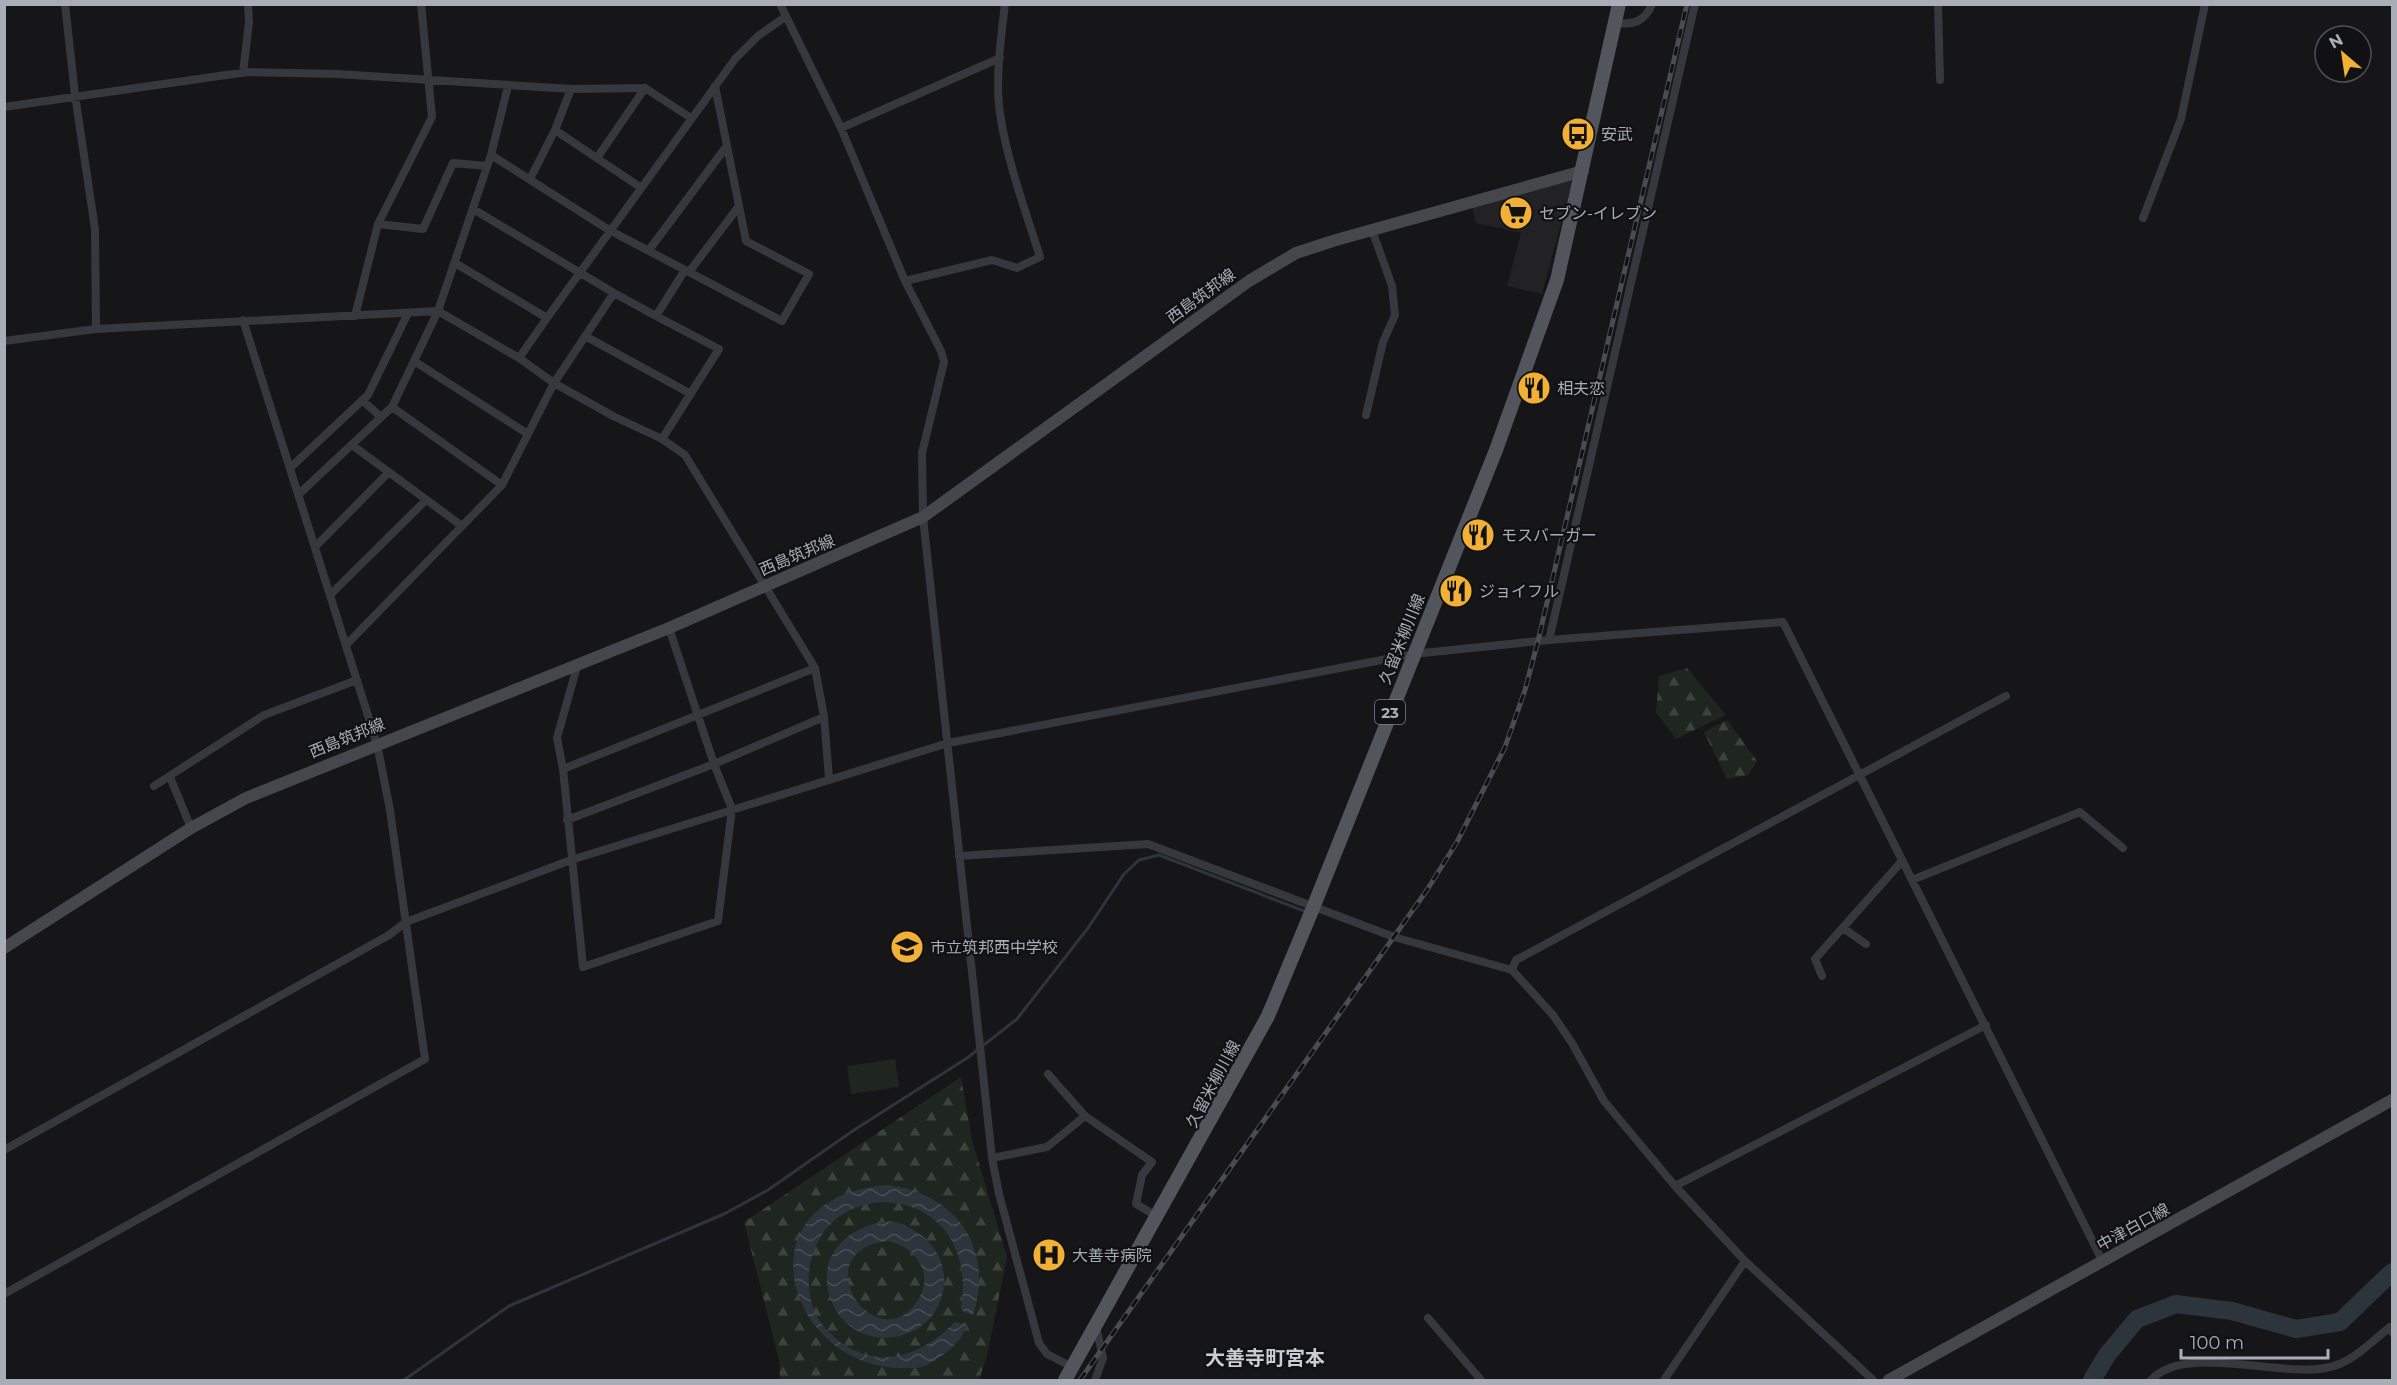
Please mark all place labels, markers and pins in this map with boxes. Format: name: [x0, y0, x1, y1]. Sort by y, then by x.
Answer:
bus stop icon: 安武: [1560, 116, 1596, 152]
place label: 安武: [1601, 125, 1633, 144]
supermarket icon: セブン-イレブン: [1498, 195, 1534, 231]
place label: セブン-イレブン: [1539, 204, 1657, 223]
restaurant icon: 相夫恋: [1516, 370, 1552, 406]
place label: 相夫恋: [1557, 379, 1605, 398]
restaurant icon: モスバーガー: [1460, 517, 1496, 553]
place label: モスバーガー: [1501, 526, 1597, 545]
restaurant icon: ジョイフル: [1438, 573, 1474, 609]
place label: ジョイフル: [1479, 582, 1559, 601]
school or university icon: 市立筑邦西中学校: [889, 929, 925, 965]
place label: 市立筑邦西中学校: [930, 938, 1058, 957]
hospital icon: 大善寺病院: [1031, 1237, 1067, 1273]
place label: 大善寺病院: [1072, 1246, 1152, 1265]

